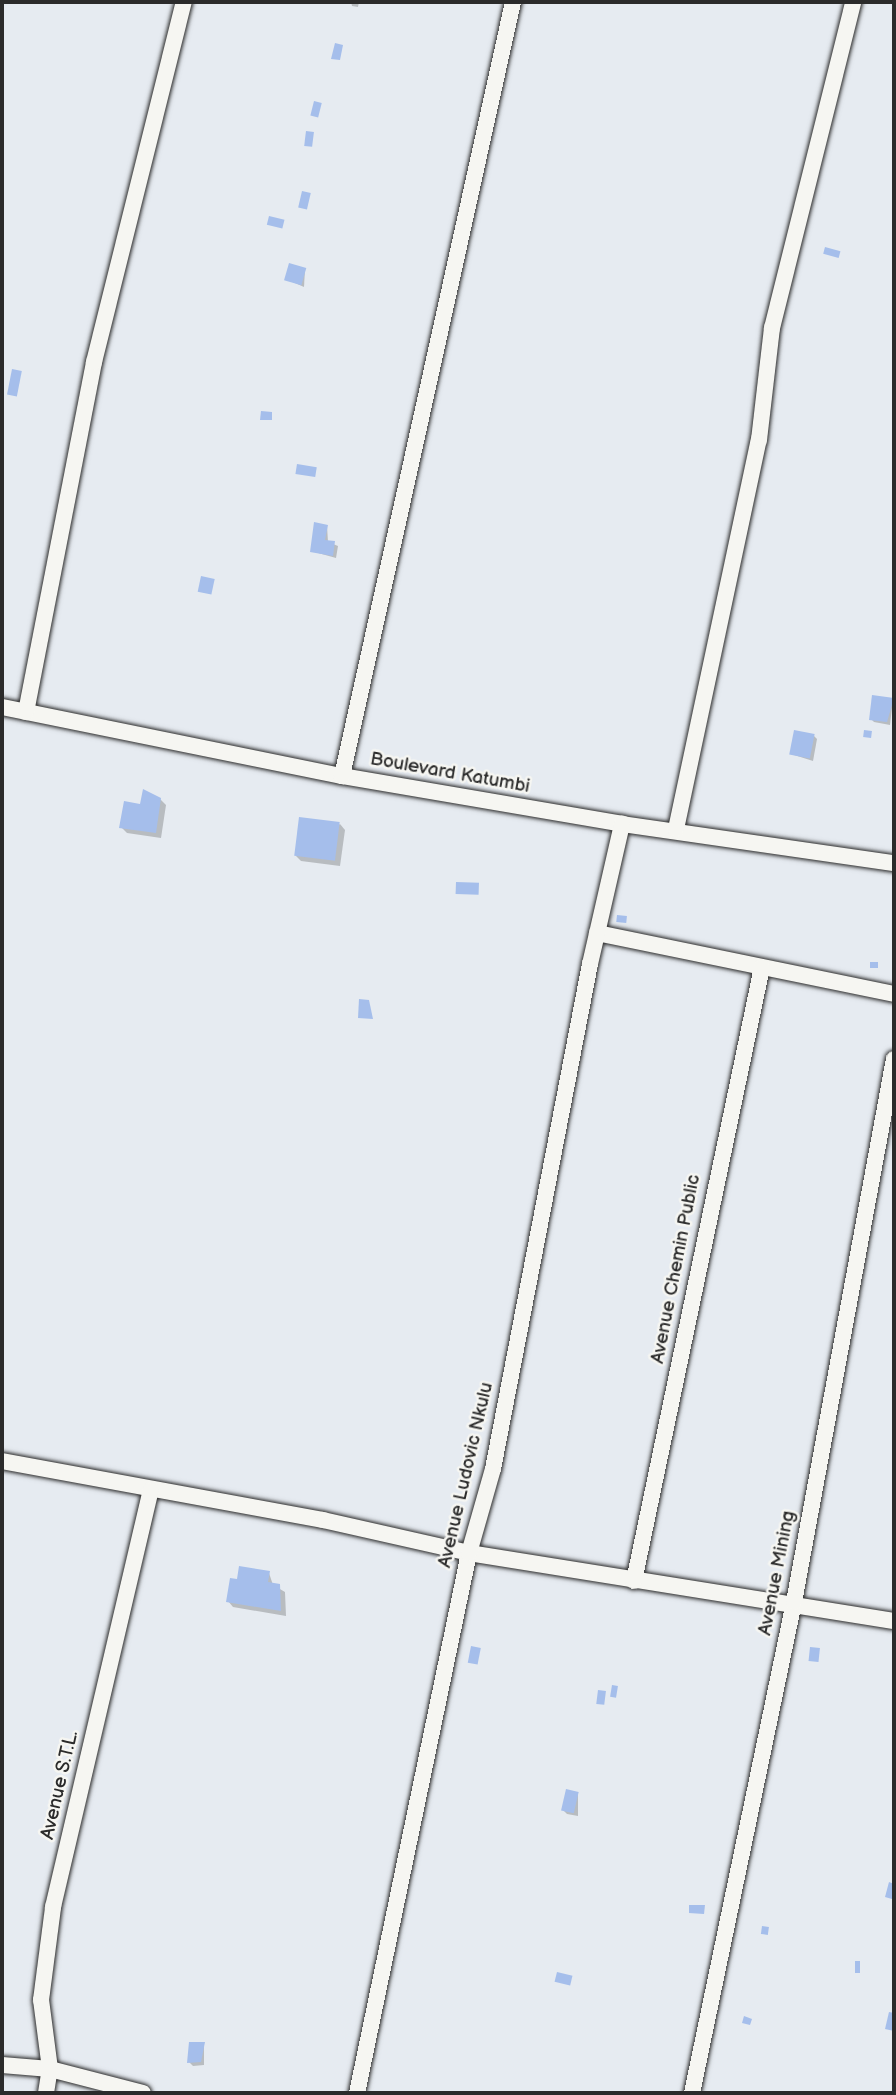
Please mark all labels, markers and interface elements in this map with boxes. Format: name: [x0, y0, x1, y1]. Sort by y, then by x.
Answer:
street label: Boulevard Katumbi: [368, 748, 532, 798]
street label: Avenue Chemin Public: [646, 1172, 706, 1366]
street label: Avenue Ludovic Nkulu: [434, 1380, 498, 1570]
street label: Avenue Mining: [754, 1509, 800, 1637]
street label: Avenue S.T.L.: [36, 1728, 84, 1842]

